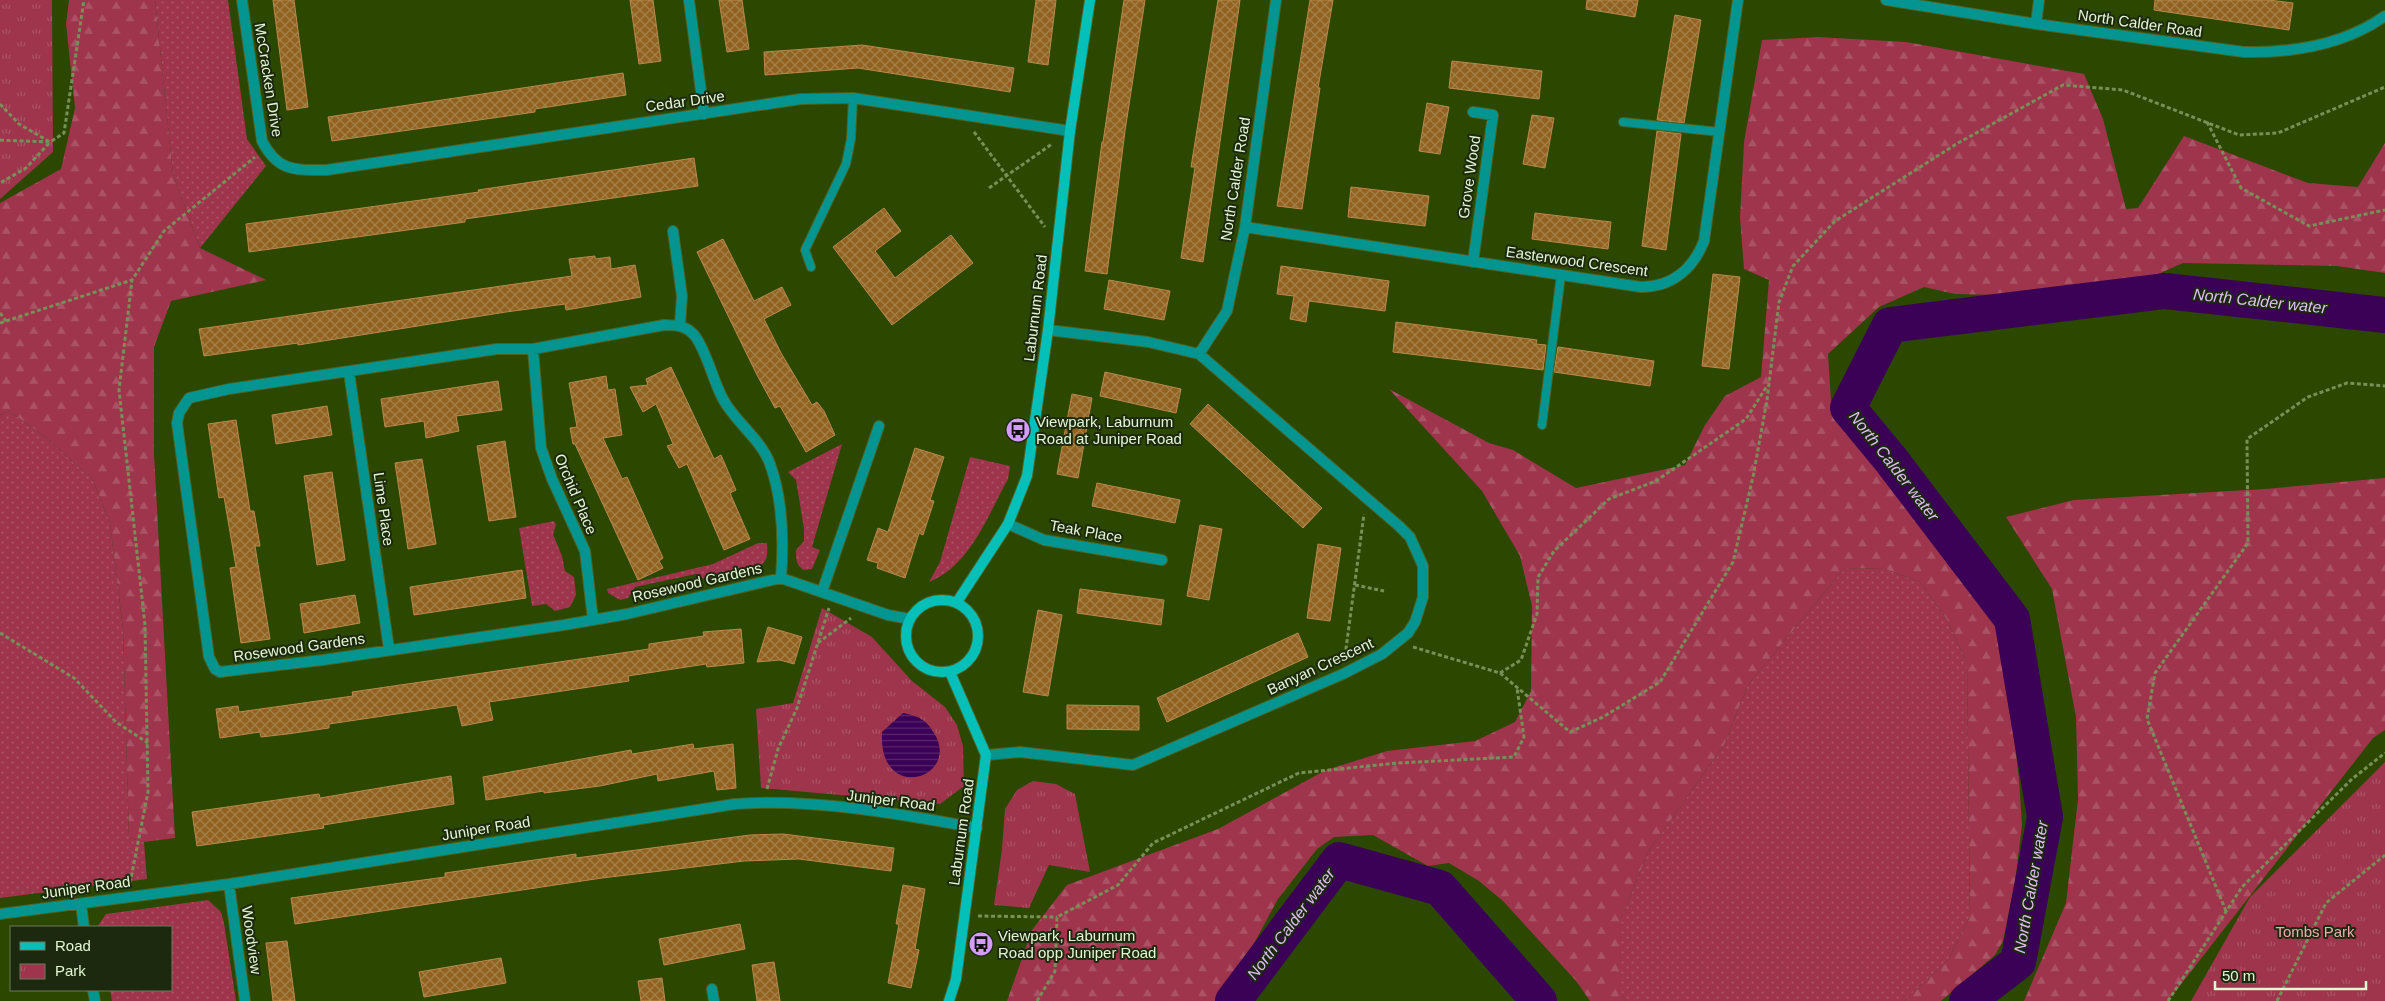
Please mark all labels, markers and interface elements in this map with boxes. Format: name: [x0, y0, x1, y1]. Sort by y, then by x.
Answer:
street label: North Calder Road: [2077, 6, 2203, 40]
street label: McCracken Drive: [252, 22, 286, 138]
street label: Cedar Drive: [644, 87, 726, 115]
street label: North Calder Road: [1217, 116, 1253, 242]
street label: Grove Wood: [1455, 134, 1483, 220]
street label: Easterwood Crescent: [1505, 243, 1650, 280]
street label: Laburnum Road: [1020, 254, 1050, 362]
water label: North Calder water: [2192, 286, 2328, 317]
water label: North Calder water: [1846, 408, 1942, 525]
place label: Viewpark, Laburnum Road at Juniper Road: [1036, 413, 1182, 447]
bus stop icon: Viewpark, Laburnum Road at Juniper Road: [1005, 417, 1031, 443]
street label: Orchid Place: [551, 451, 601, 537]
street label: Lime Place: [370, 471, 398, 547]
street label: Teak Place: [1048, 516, 1124, 546]
street label: Rosewood Gardens: [630, 559, 764, 605]
street label: Rosewood Gardens: [232, 629, 366, 665]
street label: Banyan Crescent: [1264, 634, 1376, 698]
street label: Laburnum Road: [945, 778, 977, 886]
street label: Juniper Road: [846, 786, 936, 814]
street label: Juniper Road: [441, 813, 531, 843]
water label: North Calder water: [2011, 819, 2051, 955]
water label: North Calder water: [1244, 865, 1339, 983]
street label: Juniper Road: [41, 872, 131, 902]
street label: Woodview: [239, 905, 265, 975]
park label: Tombs Park: [2275, 923, 2355, 940]
legend: [10, 926, 172, 991]
place label: Viewpark, Laburnum Road opp Juniper Road: [998, 927, 1156, 961]
bus stop icon: Viewpark, Laburnum Road opp Juniper Road: [968, 931, 994, 957]
text: Road: [55, 937, 91, 954]
scale bar: [2215, 958, 2366, 990]
text: Park: [55, 962, 86, 979]
text: 50 m: [2222, 967, 2255, 984]

